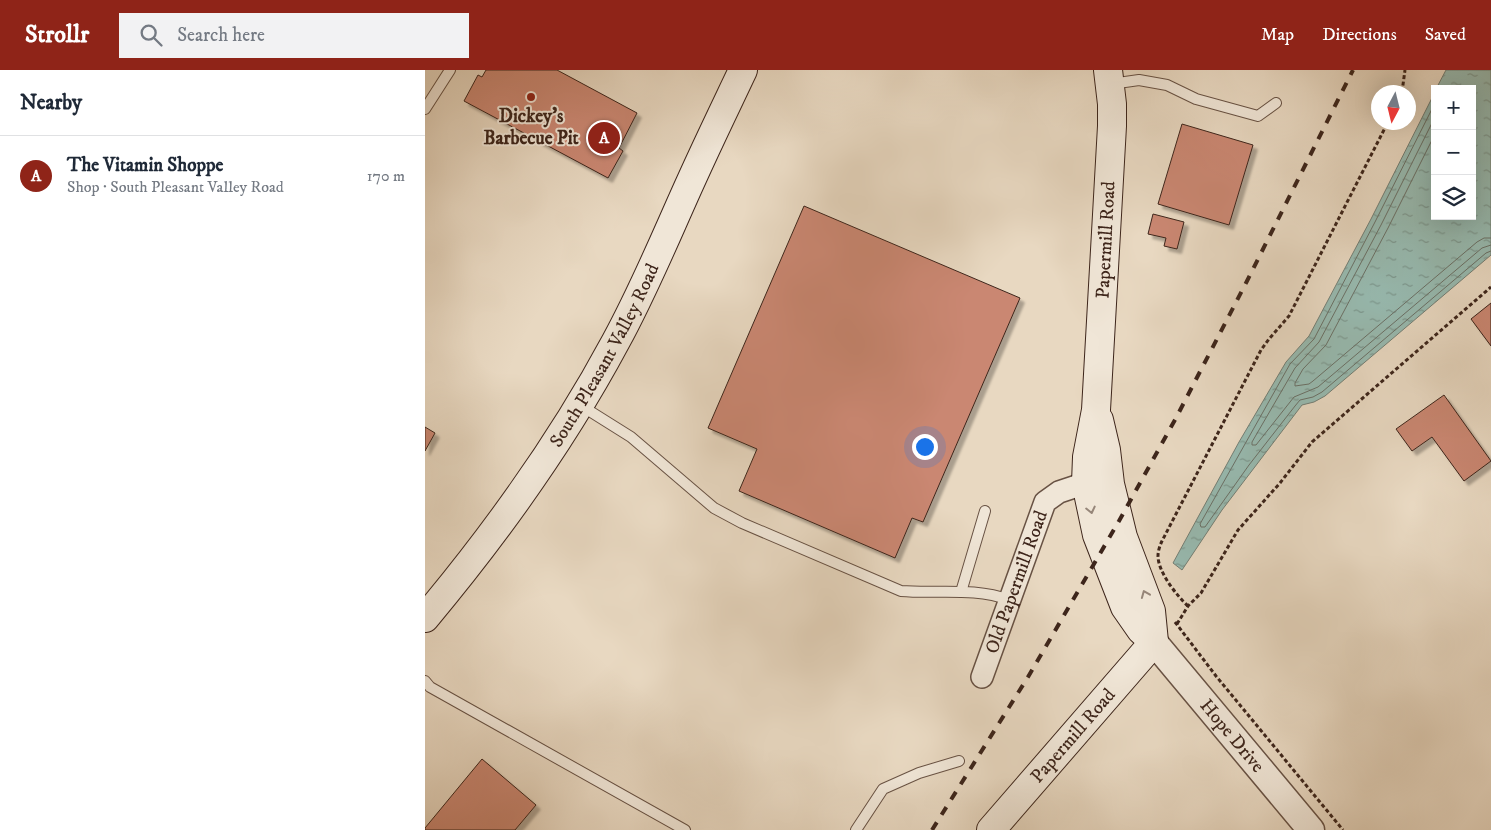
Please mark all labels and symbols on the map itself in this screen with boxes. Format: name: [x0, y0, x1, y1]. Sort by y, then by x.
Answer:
north arrow: [1371, 85, 1416, 130]
marker: Dickey's Barbecue Pit: [525, 91, 537, 103]
place label: Dickey's Barbecue Pit: [483, 105, 579, 150]
pin: A: [588, 119, 620, 157]
street label: Papermill Road: [1091, 180, 1121, 299]
street label: South Pleasant Valley Road: [544, 259, 664, 451]
your location: [912, 434, 938, 460]
one-way arrow: [1085, 505, 1096, 514]
street label: Old Papermill Road: [980, 507, 1053, 657]
one-way arrow: [1140, 590, 1151, 599]
street label: Papermill Road: [1026, 683, 1120, 788]
street label: Hope Drive: [1195, 694, 1270, 777]

